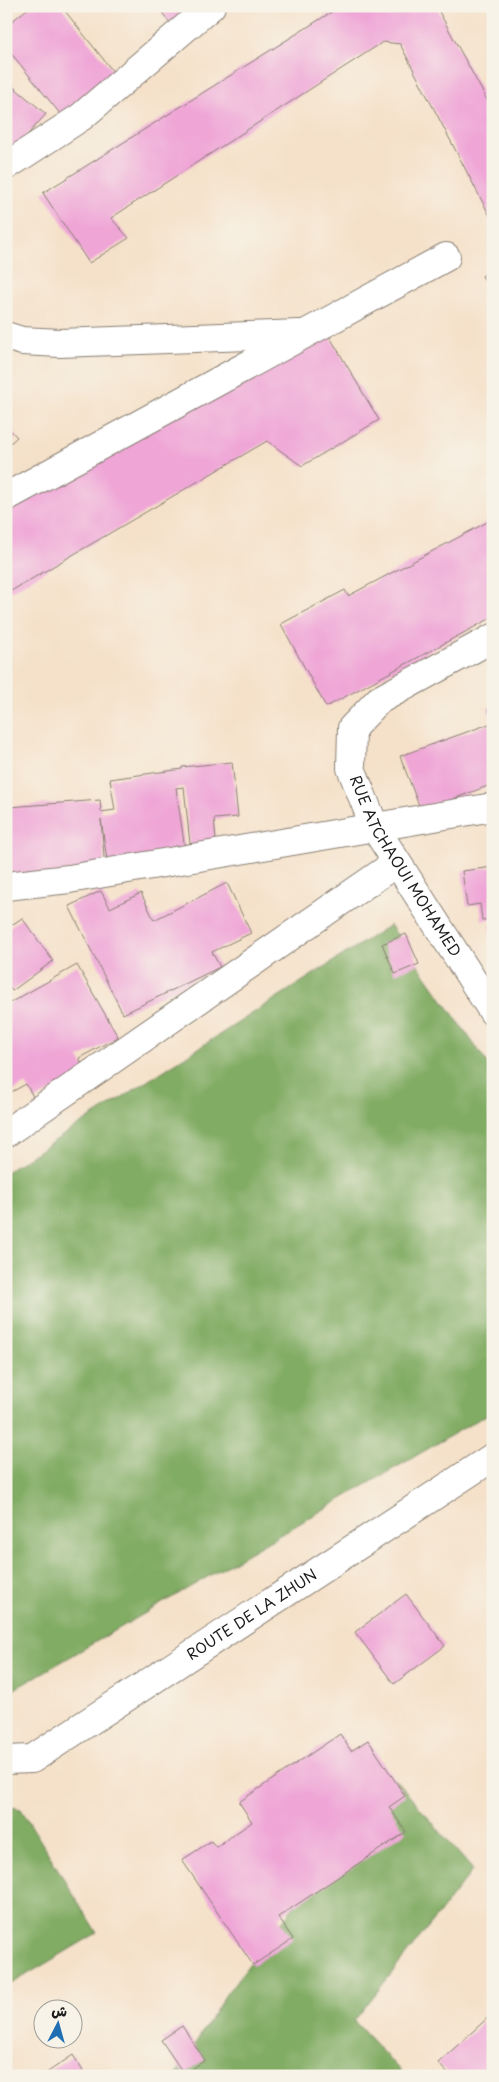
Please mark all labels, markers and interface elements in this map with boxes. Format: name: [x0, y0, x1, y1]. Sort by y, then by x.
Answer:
street label: RUE ATCHAOUI MOHAMED: [345, 771, 468, 961]
street label: ROUTE DE LA ZHUN: [181, 1562, 321, 1665]
text: ش: [51, 1999, 68, 2022]
north arrow: [32, 2000, 82, 2050]

